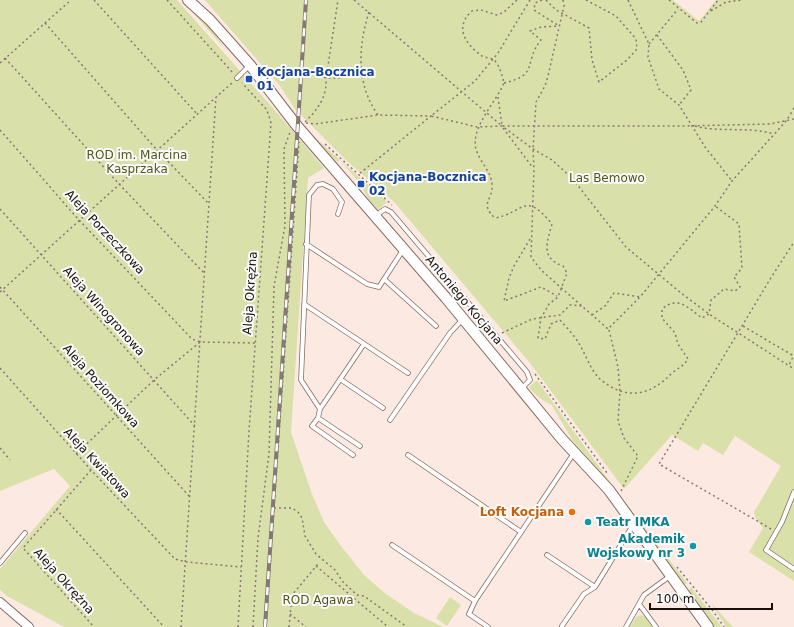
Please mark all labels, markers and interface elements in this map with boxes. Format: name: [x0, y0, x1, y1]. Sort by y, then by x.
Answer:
place label: Kocjana-Bocznica 01: [257, 65, 375, 93]
marker: Kocjana-Bocznica 01: [244, 74, 254, 84]
park label: ROD im. Marcina Kasprzaka: [87, 148, 187, 176]
place label: Kocjana-Bocznica 02: [369, 170, 487, 198]
park label: Las Bemowo: [569, 171, 645, 185]
marker: Kocjana-Bocznica 02: [356, 179, 366, 189]
street label: Aleja Porzeczkowa: [62, 187, 148, 277]
street label: Aleja Okrężna: [240, 251, 260, 335]
street label: Antoniego Kocjana: [423, 253, 505, 347]
street label: Aleja Winogronowa: [60, 264, 148, 358]
street label: Aleja Poziomkowa: [60, 341, 142, 431]
street label: Aleja Kwiatowa: [61, 425, 133, 501]
place label: Loft Kocjana: [480, 505, 564, 519]
marker: Loft Kocjana: [567, 507, 577, 517]
place label: Teatr IMKA: [596, 515, 670, 529]
marker: Teatr IMKA: [583, 517, 593, 527]
place label: Akademik Wojskowy nr 3: [587, 532, 686, 560]
marker: Akademik Wojskowy nr 3: [688, 541, 698, 551]
street label: Aleja Okrężna: [31, 545, 97, 617]
scale bar: [650, 585, 772, 611]
text: 100 m: [656, 592, 694, 606]
park label: ROD Agawa: [282, 593, 354, 607]

